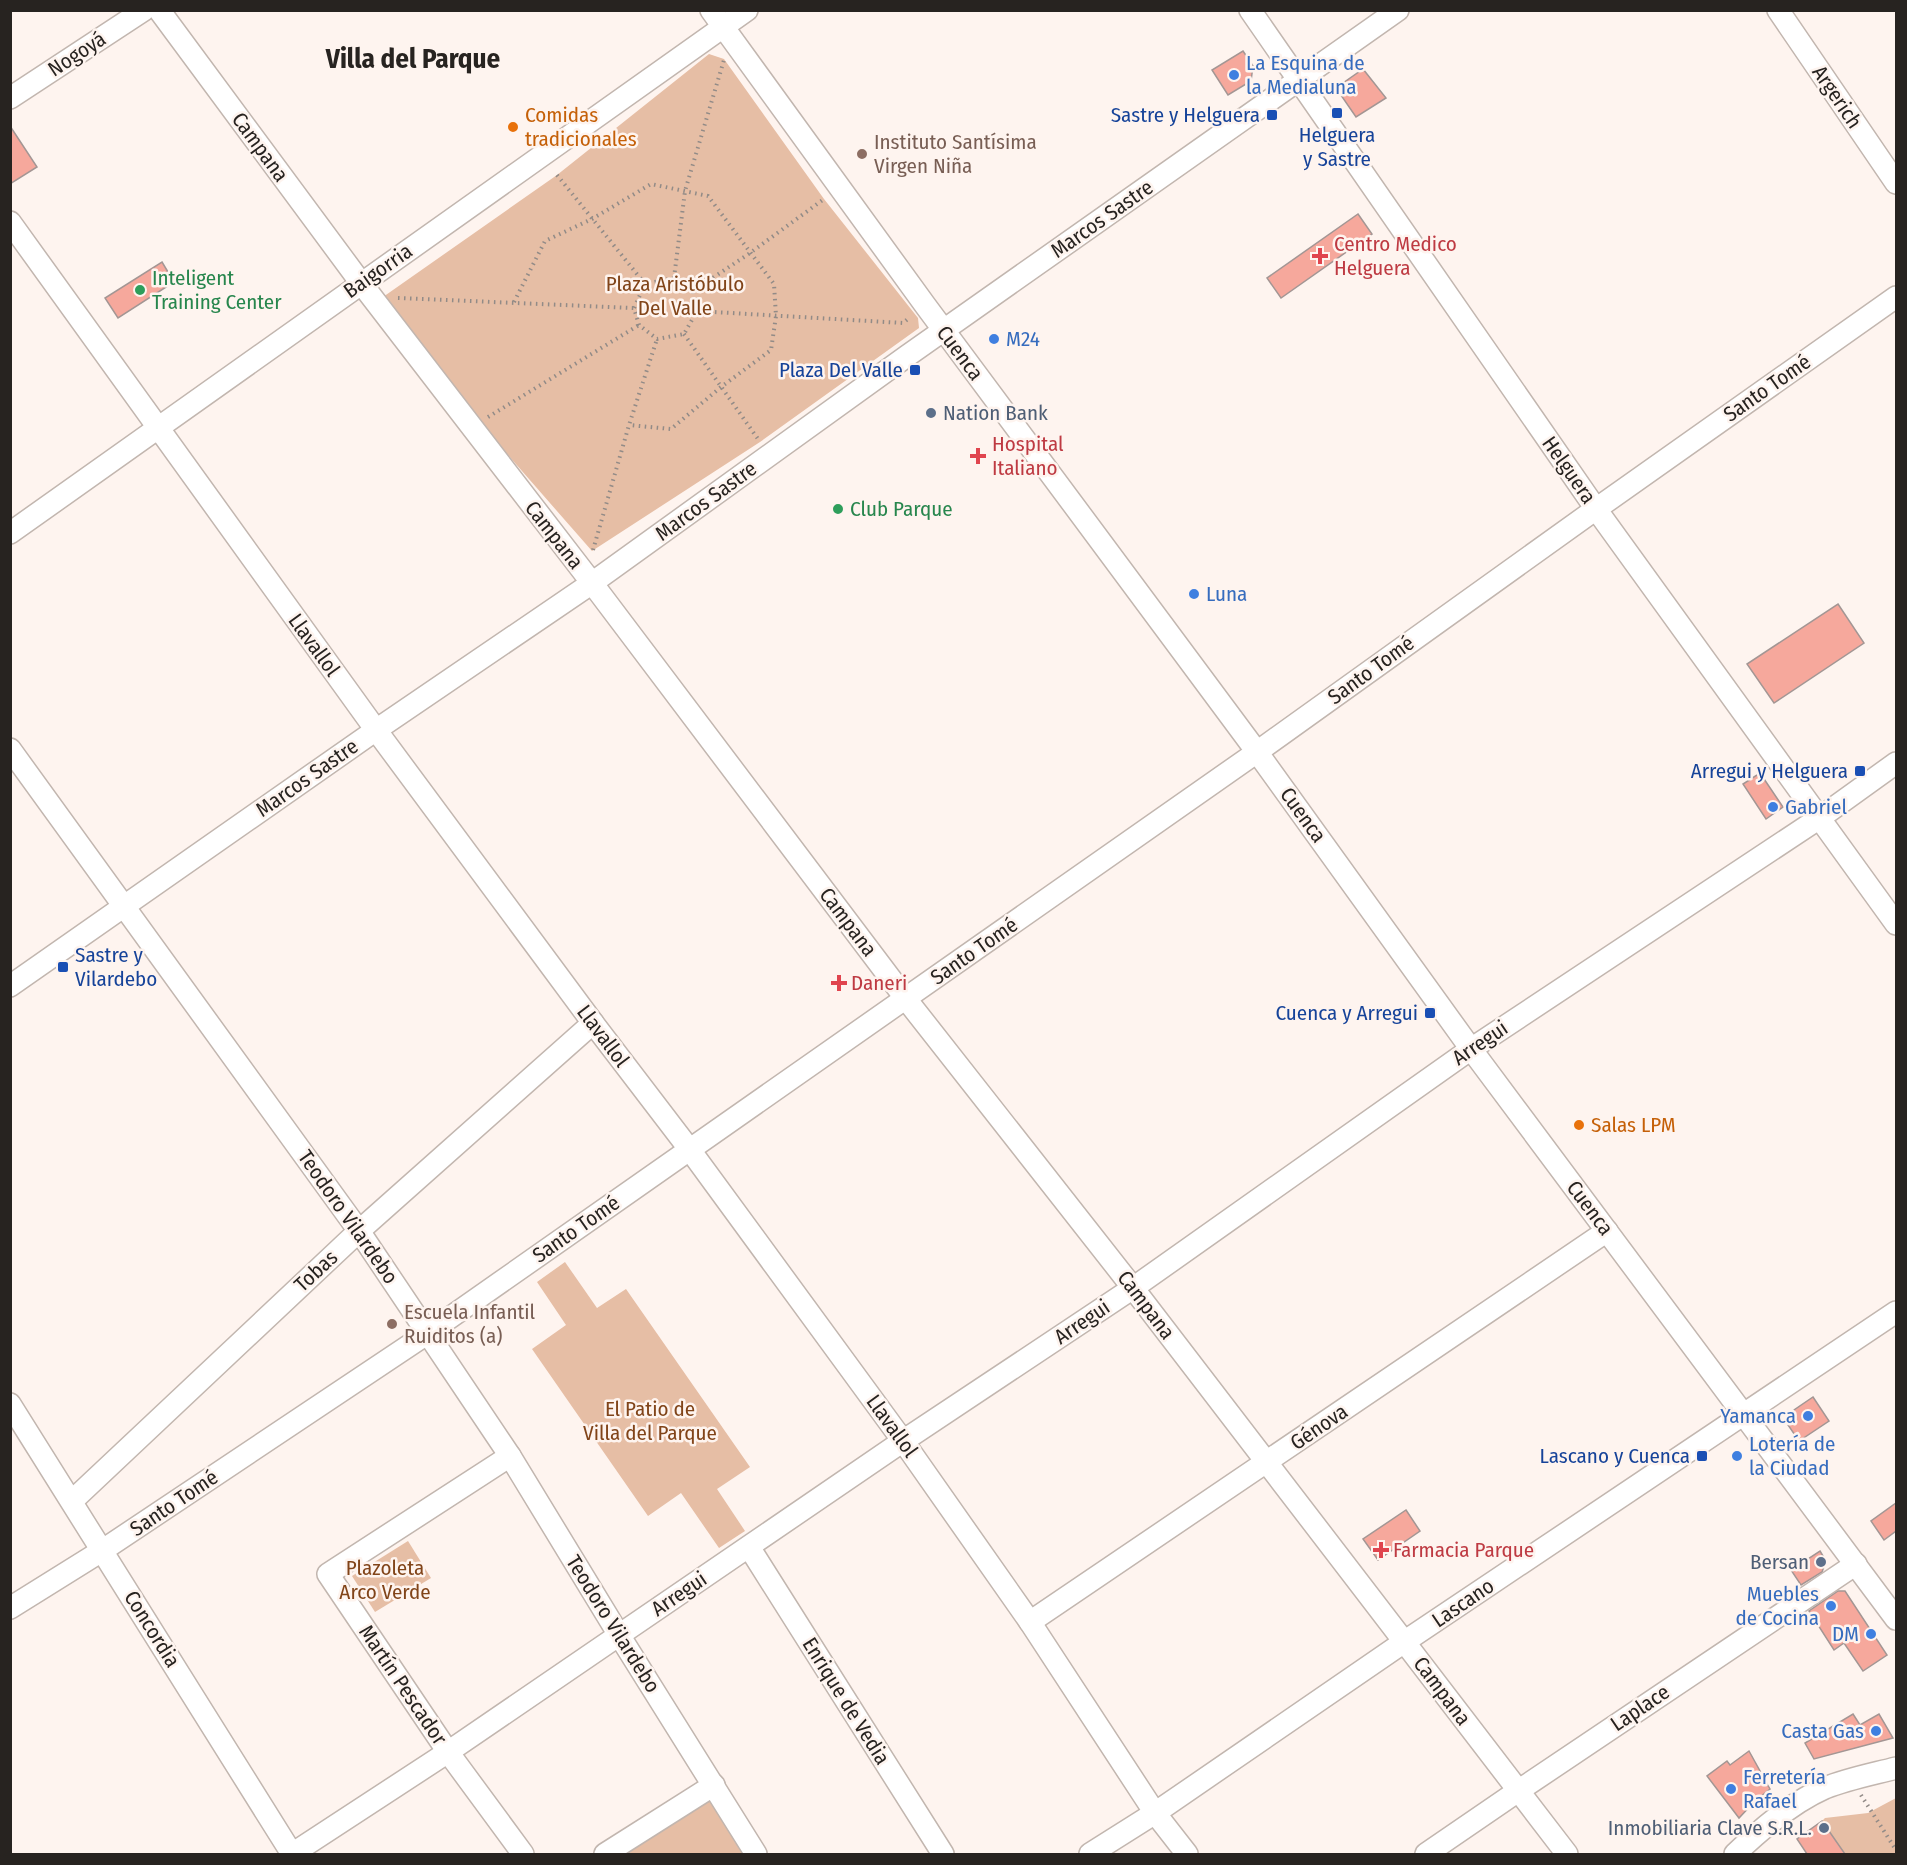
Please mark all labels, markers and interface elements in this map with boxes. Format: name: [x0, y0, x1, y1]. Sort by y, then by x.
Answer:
street label: Nogoyá: [43, 26, 111, 82]
district label: Villa del Parque: [325, 43, 501, 75]
place label: La Esquina de la Medialuna: [1246, 50, 1365, 100]
street label: Argerich: [1806, 60, 1868, 134]
marker: La Esquina de la Medialuna: [1227, 68, 1241, 82]
place label: Comidas tradicionales: [525, 102, 637, 152]
place label: Sastre y Helguera: [1111, 102, 1260, 128]
marker: Helguera y Sastre: [1330, 106, 1344, 120]
street label: Campana: [226, 107, 294, 187]
marker: Sastre y Helguera: [1265, 108, 1279, 122]
marker: Comidas tradicionales: [506, 120, 520, 134]
place label: Helguera y Sastre: [1299, 122, 1375, 172]
place label: Instituto Santísima Virgen Niña: [874, 129, 1037, 179]
marker: Instituto Santísima Virgen Niña: [855, 147, 869, 161]
street label: Marcos Sastre: [1046, 174, 1158, 264]
place label: Centro Medico Helguera: [1334, 231, 1457, 281]
street label: Baigorria: [339, 238, 417, 304]
marker: Centro Medico Helguera: [1311, 247, 1329, 265]
place label: Inteligent Training Center: [152, 265, 282, 315]
park label: Plaza Aristóbulo Del Valle: [606, 271, 744, 321]
marker: Inteligent Training Center: [133, 283, 147, 297]
street label: Cuenca: [931, 320, 989, 386]
place label: M24: [1006, 326, 1040, 352]
marker: M24: [987, 332, 1001, 346]
street label: Santo Tomé: [1718, 349, 1816, 427]
place label: Plaza Del Valle: [779, 357, 903, 383]
marker: Plaza Del Valle: [908, 363, 922, 377]
place label: Nation Bank: [943, 400, 1048, 426]
marker: Nation Bank: [924, 406, 938, 420]
place label: Hospital Italiano: [992, 431, 1064, 481]
street label: Helguera: [1536, 431, 1602, 509]
marker: Hospital Italiano: [969, 447, 987, 465]
street label: Marcos Sastre: [650, 456, 762, 546]
street label: Campana: [519, 496, 589, 574]
place label: Club Parque: [850, 496, 953, 522]
marker: Club Parque: [831, 502, 845, 516]
place label: Luna: [1206, 581, 1247, 607]
marker: Luna: [1187, 587, 1201, 601]
street label: Llavallol: [283, 609, 346, 682]
street label: Santo Tomé: [1323, 630, 1419, 710]
street label: Marcos Sastre: [251, 733, 363, 823]
place label: Arregui y Helguera: [1691, 758, 1848, 784]
marker: Arregui y Helguera: [1853, 764, 1867, 778]
street label: Cuenca: [1274, 782, 1332, 848]
place label: Gabriel: [1785, 794, 1847, 820]
marker: Gabriel: [1766, 800, 1780, 814]
street label: Campana: [814, 882, 882, 962]
street label: Santo Tomé: [925, 912, 1023, 990]
place label: Sastre y Vilardebo: [75, 942, 157, 992]
marker: Sastre y Vilardebo: [56, 960, 70, 974]
place label: Daneri: [851, 970, 907, 996]
marker: Daneri: [832, 976, 846, 990]
street label: Llavallol: [571, 1000, 635, 1073]
place label: Cuenca y Arregui: [1276, 1000, 1418, 1026]
marker: Cuenca y Arregui: [1423, 1006, 1437, 1020]
street label: Arregui: [1447, 1015, 1513, 1071]
place label: Salas LPM: [1591, 1112, 1676, 1138]
marker: Salas LPM: [1572, 1118, 1586, 1132]
street label: Teodoro Vilardebo: [292, 1145, 404, 1289]
street label: Cuenca: [1561, 1175, 1619, 1241]
street label: Santo Tomé: [527, 1190, 625, 1268]
street label: Tobas: [289, 1245, 343, 1297]
street label: Campana: [1112, 1265, 1180, 1345]
street label: Arregui: [1049, 1294, 1115, 1350]
place label: Escuela Infantil Ruiditos (a): [404, 1299, 536, 1349]
marker: Escuela Infantil Ruiditos (a): [385, 1317, 399, 1331]
street label: Llavallol: [861, 1390, 924, 1463]
park label: El Patio de Villa del Parque: [583, 1396, 717, 1446]
street label: Génova: [1285, 1398, 1353, 1456]
place label: Yamanca: [1720, 1403, 1796, 1429]
marker: Yamanca: [1801, 1409, 1815, 1423]
place label: Lotería de la Ciudad: [1749, 1431, 1835, 1481]
place label: Lascano y Cuenca: [1540, 1443, 1690, 1469]
marker: Lascano y Cuenca: [1695, 1449, 1709, 1463]
marker: Lotería de la Ciudad: [1730, 1449, 1744, 1463]
street label: Santo Tomé: [125, 1464, 223, 1542]
place label: Farmacia Parque: [1393, 1537, 1534, 1563]
marker: Farmacia Parque: [1374, 1543, 1388, 1557]
place label: Bersan: [1750, 1549, 1809, 1575]
street label: Teodoro Vilardebo: [560, 1550, 666, 1698]
park label: Plazoleta Arco Verde: [339, 1555, 431, 1605]
marker: Bersan: [1814, 1555, 1828, 1569]
street label: Arregui: [646, 1566, 712, 1622]
street label: Lascano: [1427, 1573, 1499, 1633]
place label: Muebles de Cocina: [1736, 1581, 1819, 1631]
street label: Concordia: [118, 1586, 186, 1672]
marker: Muebles de Cocina: [1824, 1599, 1838, 1613]
street label: Martín Pescador: [353, 1620, 453, 1750]
place label: DM: [1832, 1621, 1859, 1647]
marker: DM: [1864, 1627, 1878, 1641]
street label: Enrique de Vedia: [797, 1633, 895, 1769]
street label: Campana: [1408, 1651, 1476, 1731]
street label: Laplace: [1606, 1679, 1674, 1737]
place label: Casta Gas: [1781, 1718, 1864, 1744]
marker: Casta Gas: [1869, 1724, 1883, 1738]
place label: Ferretería Rafael: [1743, 1764, 1826, 1814]
marker: Ferretería Rafael: [1724, 1782, 1738, 1796]
place label: Inmobiliaria Clave S.R.L.: [1608, 1815, 1812, 1841]
marker: Inmobiliaria Clave S.R.L.: [1817, 1821, 1831, 1835]

